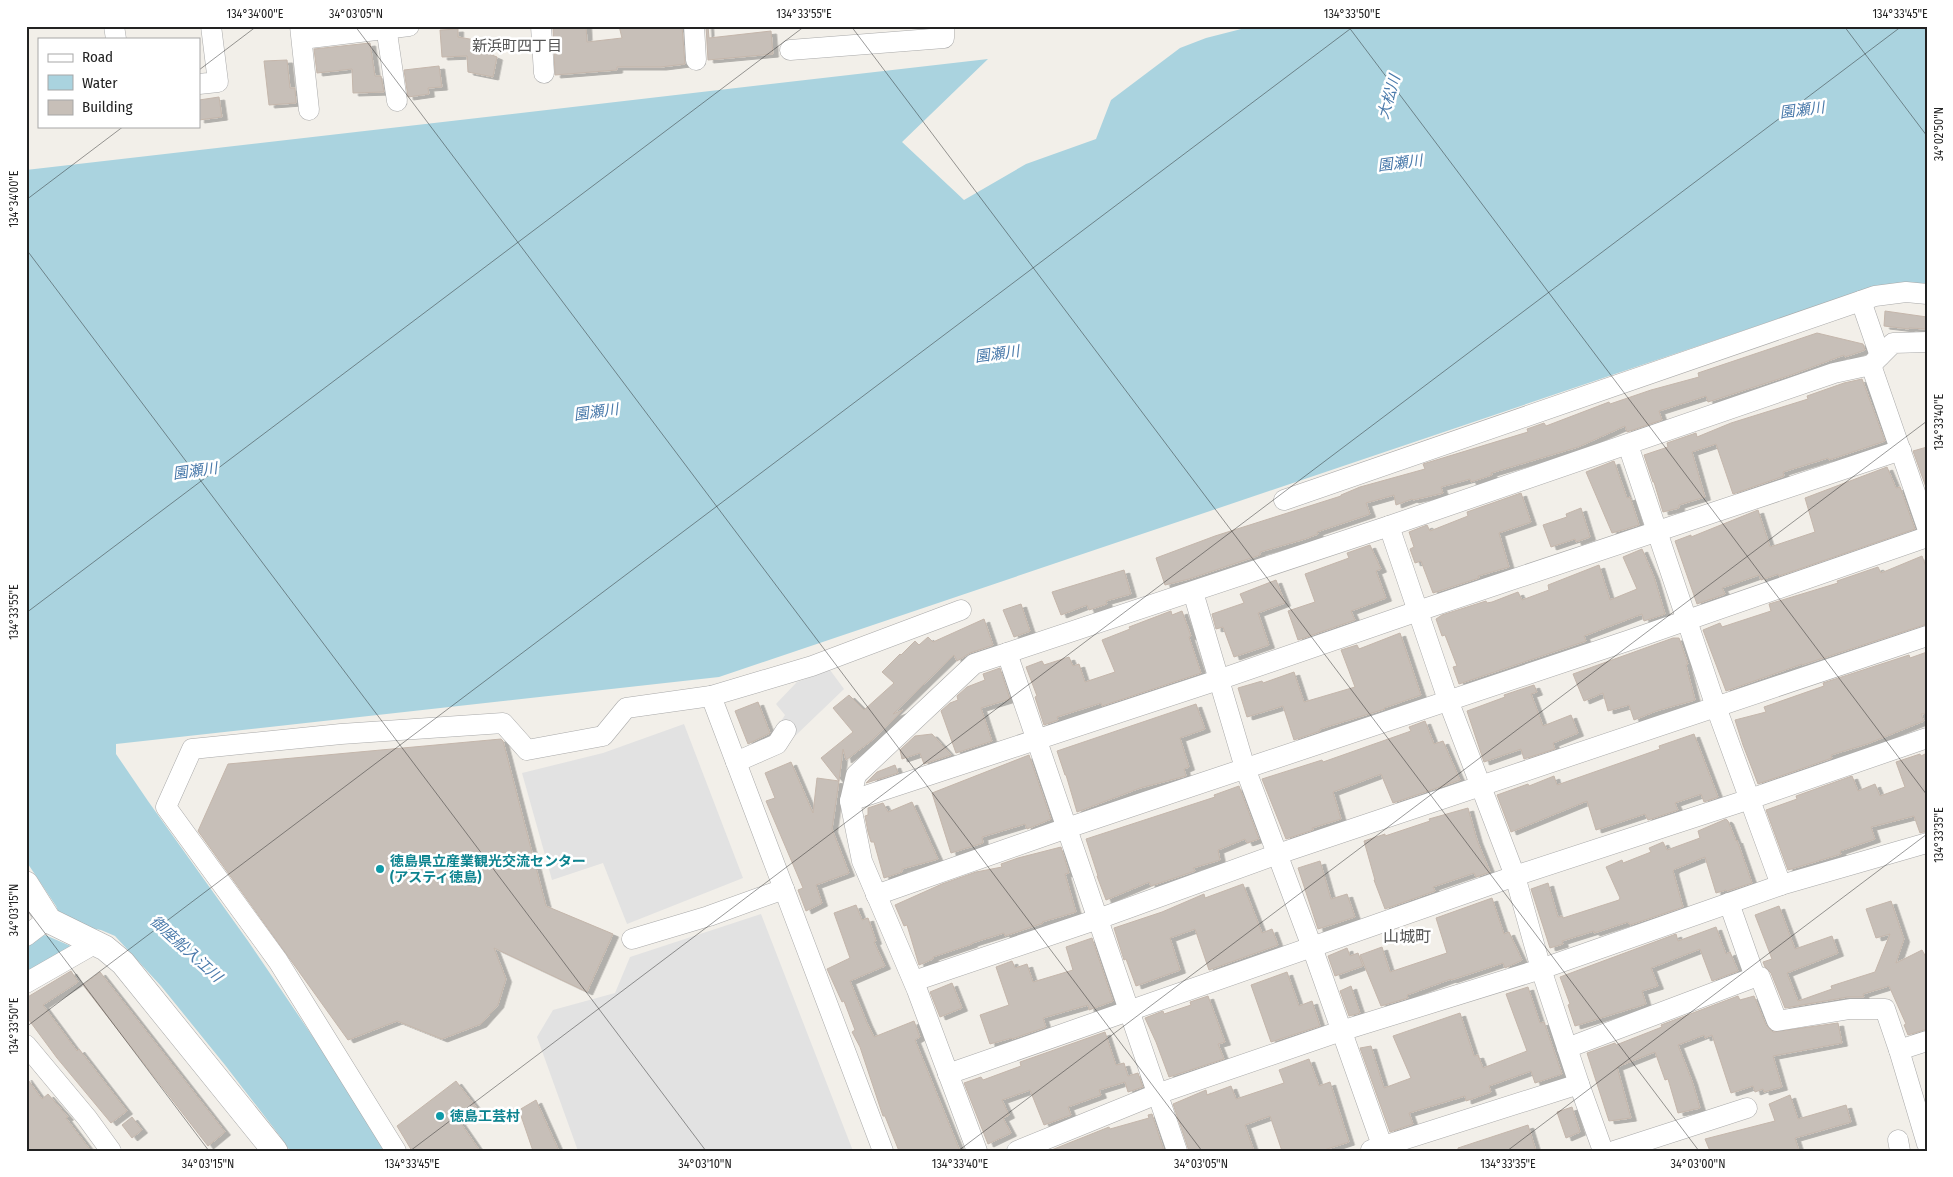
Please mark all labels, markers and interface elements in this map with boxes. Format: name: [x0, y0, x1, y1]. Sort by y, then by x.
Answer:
text: 134°34'00"E: [227, 7, 284, 21]
text: 34°03'05"N: [329, 7, 383, 21]
text: 134°33'55"E: [776, 7, 832, 21]
text: 134°33'50"E: [1324, 7, 1381, 21]
text: 134°33'45"E: [1872, 7, 1928, 21]
district label: 新浜町四丁目: [472, 37, 562, 55]
legend: [38, 38, 200, 128]
text: Road: [82, 48, 113, 66]
water label: 大松川: [1374, 71, 1404, 121]
text: Water: [82, 74, 118, 92]
text: Building: [82, 98, 133, 116]
water label: 園瀬川: [1779, 98, 1827, 122]
text: 34°02'50"N: [1932, 107, 1946, 161]
water label: 園瀬川: [1377, 151, 1425, 175]
text: 134°34'00"E: [7, 170, 21, 227]
water label: 園瀬川: [973, 342, 1023, 366]
text: 134°33'40"E: [1932, 393, 1946, 450]
water label: 園瀬川: [572, 400, 622, 424]
water label: 園瀬川: [171, 459, 221, 483]
text: 134°33'55"E: [7, 584, 21, 640]
text: 134°33'35"E: [1932, 807, 1946, 863]
place label: 徳島県立産業観光交流センター (アスティ徳島): [390, 853, 586, 886]
marker: 徳島県立産業観光交流センター (アスティ徳島): [374, 863, 386, 875]
text: 34°03'15"N: [7, 884, 21, 936]
water label: 御座船入江川: [147, 912, 227, 987]
district label: 山城町: [1383, 927, 1431, 946]
text: 134°33'50"E: [7, 997, 21, 1054]
place label: 徳島工芸村: [450, 1108, 520, 1125]
marker: 徳島工芸村: [434, 1110, 446, 1122]
text: 34°03'15"N: [182, 1157, 234, 1171]
text: 134°33'45"E: [384, 1157, 440, 1171]
text: 34°03'10"N: [678, 1157, 732, 1171]
text: 134°33'40"E: [932, 1157, 989, 1171]
text: 34°03'05"N: [1174, 1157, 1228, 1171]
text: 134°33'35"E: [1480, 1157, 1536, 1171]
text: 34°03'00"N: [1671, 1157, 1725, 1171]

